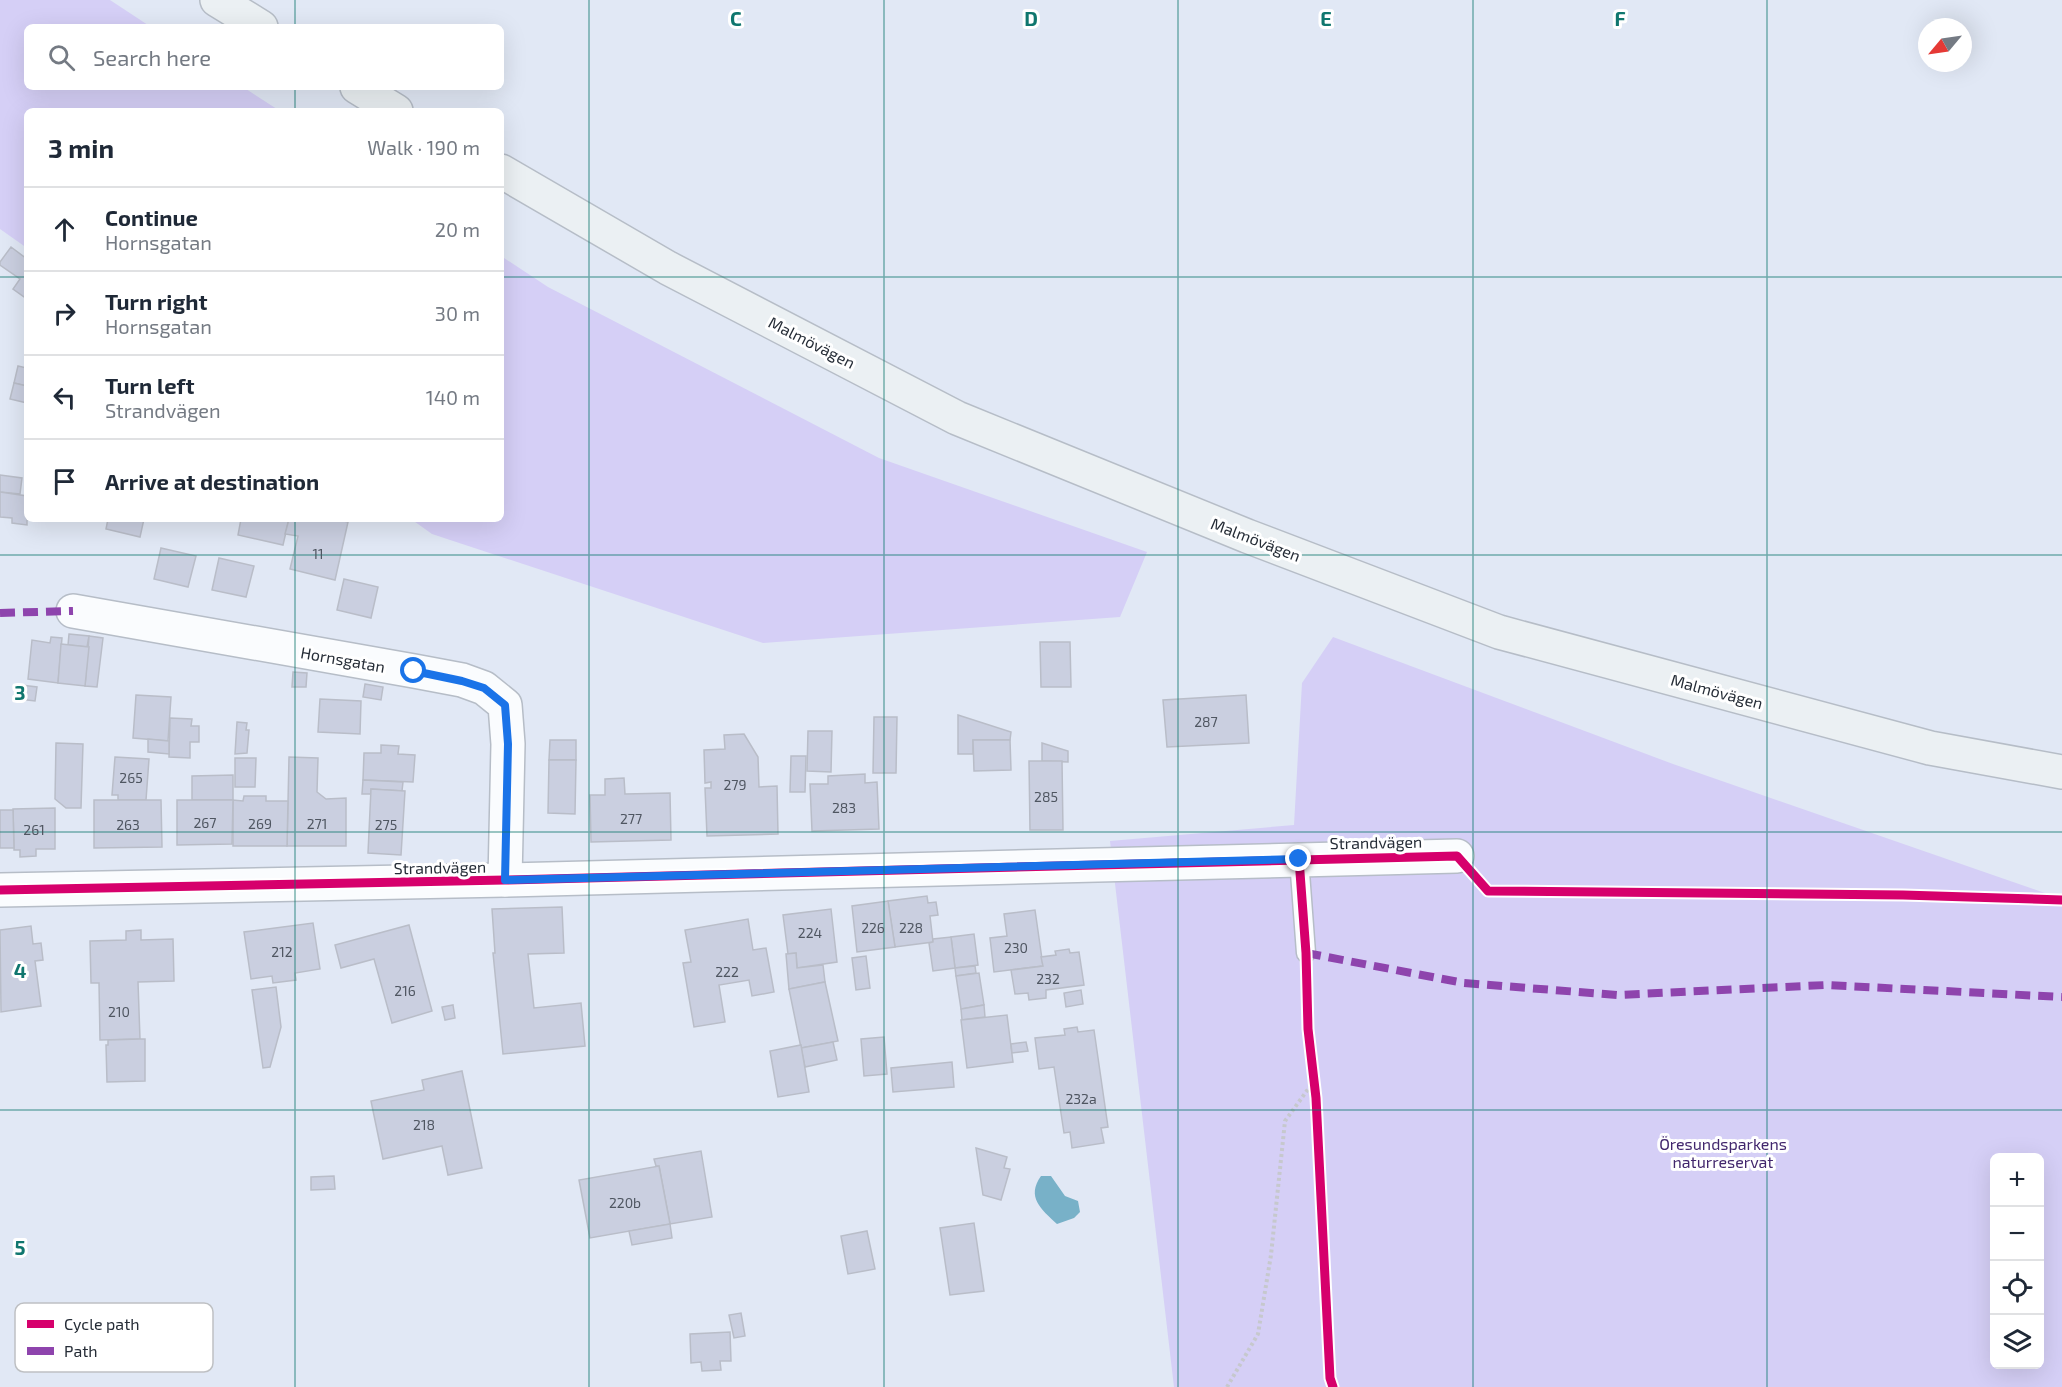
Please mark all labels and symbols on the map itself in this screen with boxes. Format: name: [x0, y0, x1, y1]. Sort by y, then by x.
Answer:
text: C: [730, 6, 742, 30]
text: D: [1024, 6, 1038, 30]
text: E: [1320, 6, 1332, 30]
text: F: [1614, 6, 1626, 30]
north arrow: [1918, 18, 1972, 72]
street label: Malmövägen: [766, 312, 858, 372]
street label: Malmövägen: [1208, 513, 1304, 565]
house number: 11: [312, 545, 324, 562]
street label: Hornsgatan: [299, 642, 387, 676]
route start: [400, 657, 426, 683]
street label: Malmövägen: [1669, 670, 1765, 712]
text: 3: [14, 680, 26, 704]
house number: 287: [1194, 713, 1218, 730]
house number: 265: [119, 769, 143, 786]
house number: 279: [723, 776, 747, 793]
house number: 285: [1034, 788, 1058, 805]
house number: 283: [832, 799, 856, 816]
house number: 277: [620, 810, 642, 827]
house number: 267: [193, 814, 217, 831]
house number: 269: [248, 815, 272, 832]
house number: 271: [307, 815, 327, 832]
house number: 263: [116, 816, 140, 833]
house number: 275: [375, 816, 397, 833]
house number: 261: [23, 821, 45, 838]
street label: Strandvägen: [1330, 832, 1422, 852]
route end: [1285, 845, 1311, 871]
street label: Strandvägen: [394, 857, 486, 877]
house number: 226: [861, 919, 885, 936]
house number: 228: [899, 919, 923, 936]
house number: 224: [798, 924, 822, 941]
house number: 230: [1004, 939, 1028, 956]
house number: 212: [271, 943, 293, 960]
text: 4: [14, 958, 27, 982]
house number: 222: [715, 963, 739, 980]
house number: 232: [1036, 970, 1060, 987]
house number: 216: [394, 982, 416, 999]
house number: 210: [108, 1003, 130, 1020]
house number: 232a: [1065, 1090, 1097, 1107]
house number: 218: [413, 1116, 435, 1133]
park label: Öresundsparkens naturreservat: [1659, 1134, 1787, 1171]
house number: 220b: [609, 1194, 641, 1211]
text: 5: [14, 1235, 26, 1259]
legend: [15, 1303, 213, 1372]
text: Cycle path: [64, 1314, 140, 1333]
text: Path: [64, 1341, 98, 1360]

